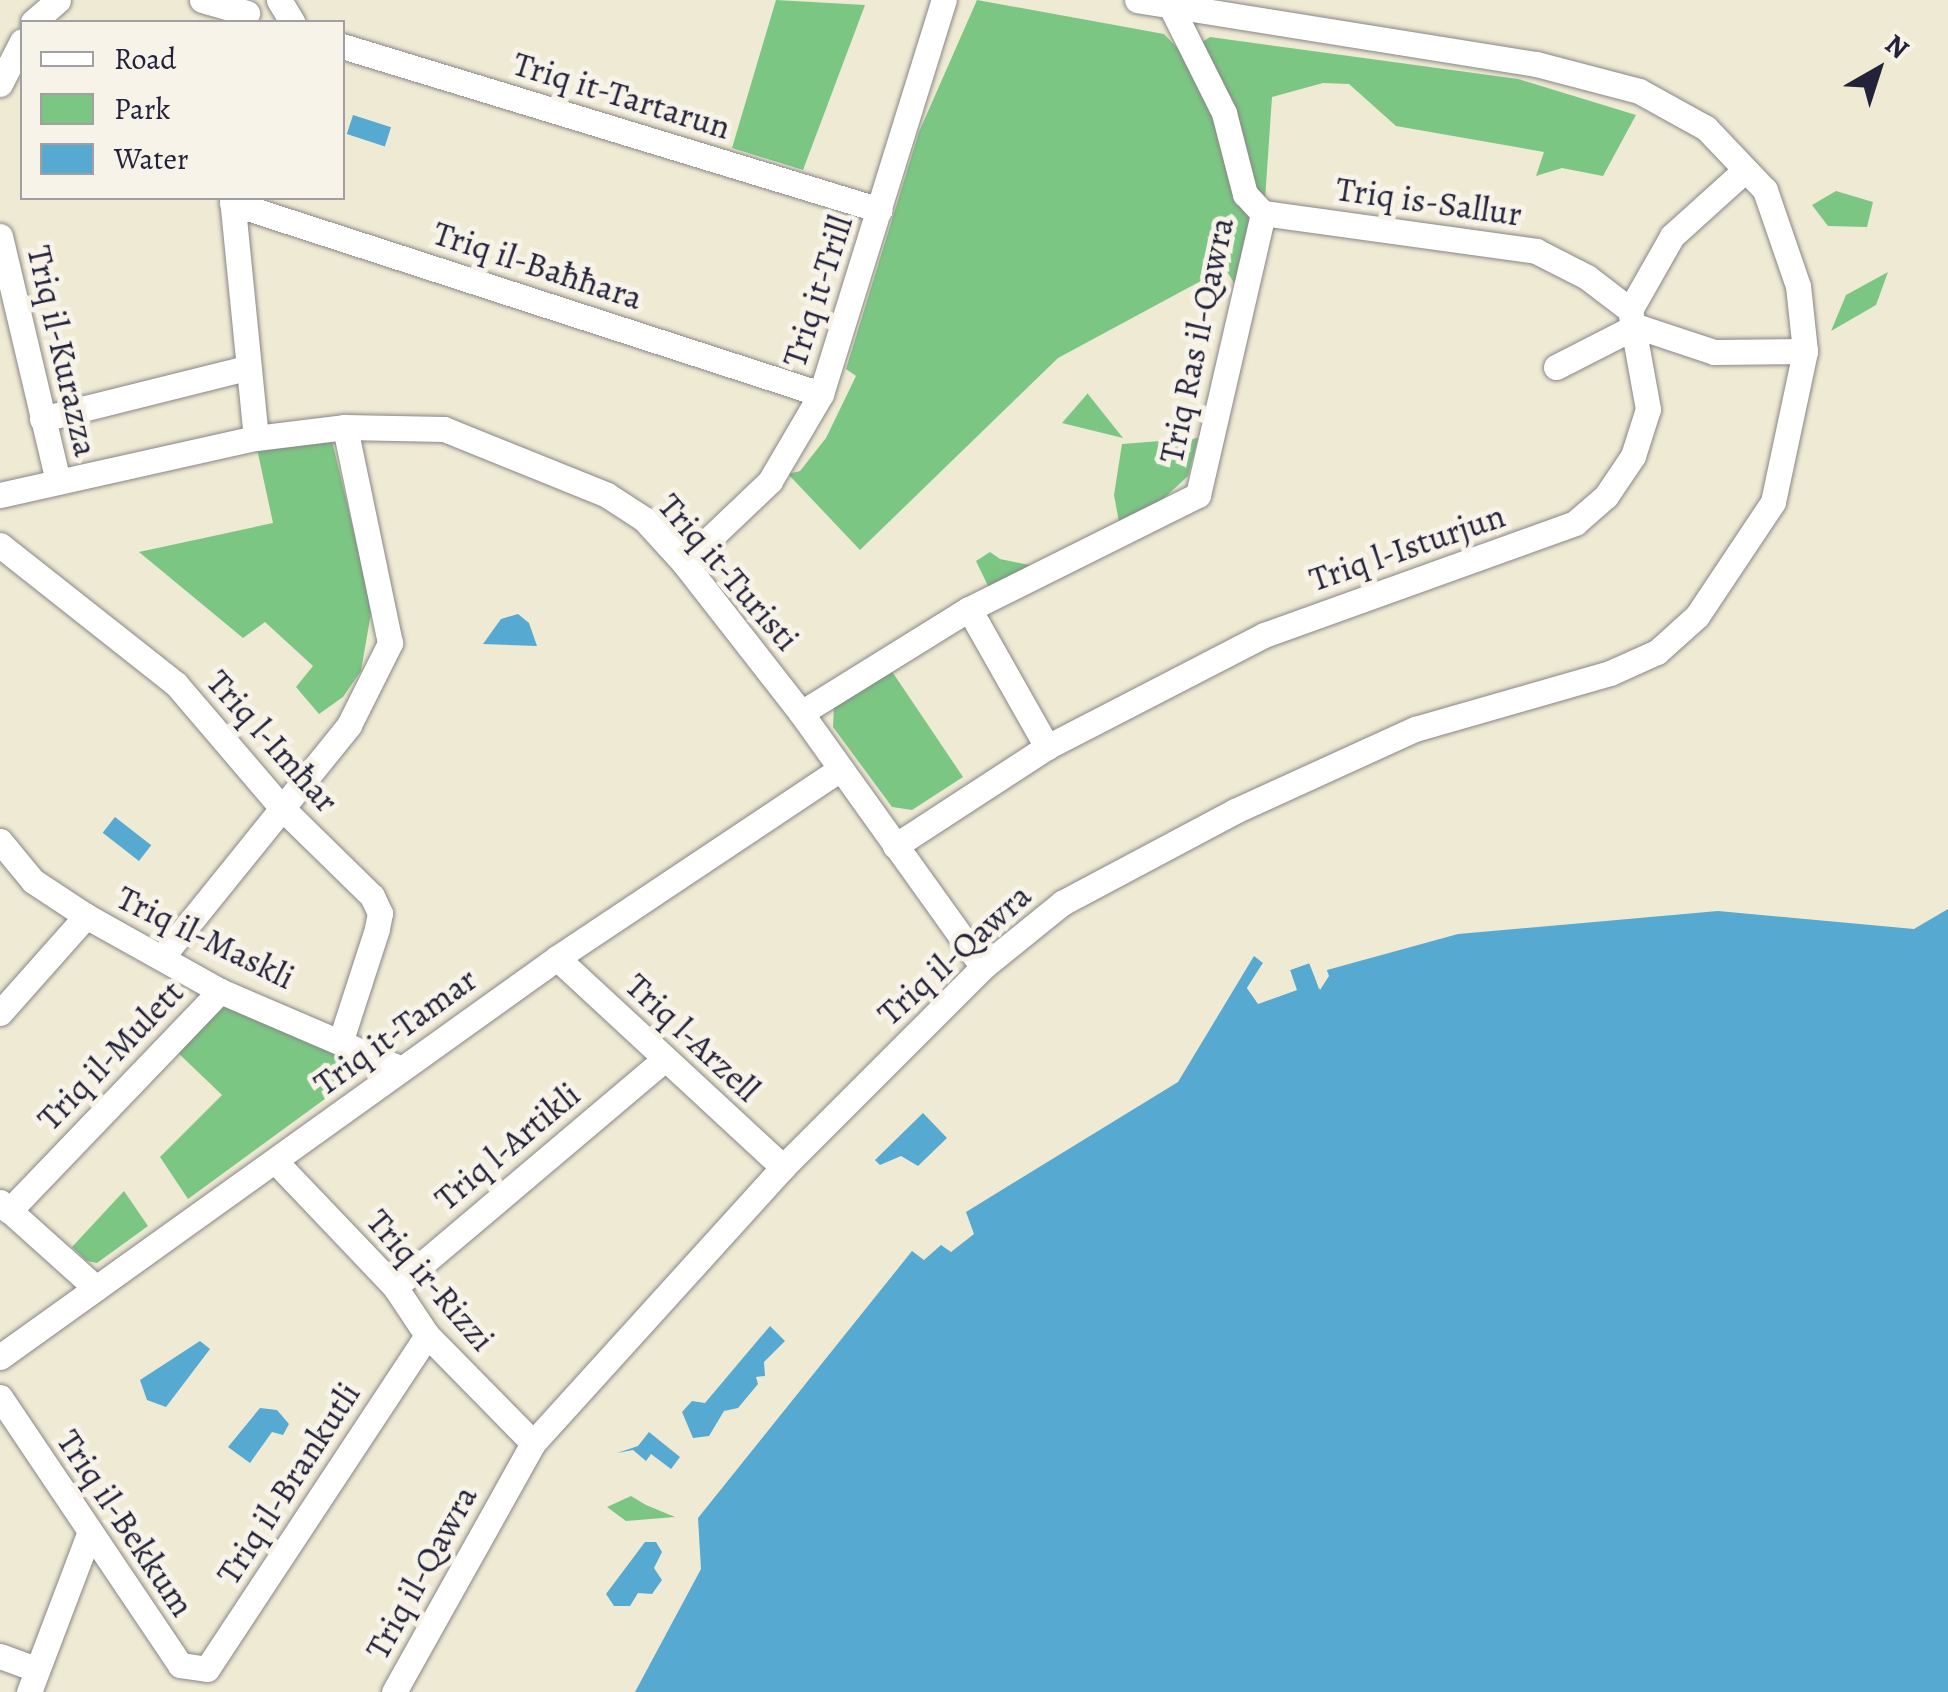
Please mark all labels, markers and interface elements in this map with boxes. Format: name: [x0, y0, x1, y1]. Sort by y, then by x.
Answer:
legend: [20, 20, 345, 200]
north arrow: [1828, 20, 1928, 120]
text: N: [1877, 25, 1917, 68]
text: Road: [114, 39, 176, 79]
street label: Triq it-Tartarun: [508, 42, 736, 148]
text: Park: [114, 89, 170, 129]
text: Water: [114, 139, 188, 179]
street label: Triq is-Sallur: [1333, 167, 1525, 235]
street label: Triq it-Trill: [773, 210, 861, 372]
street label: Triq il-Baħħara: [428, 211, 648, 319]
street label: Triq Ras il-Qawra: [1149, 213, 1243, 467]
street label: Triq il-Kurazza: [18, 241, 108, 461]
street label: Triq it-Turisti: [649, 485, 809, 659]
street label: Triq l-Isturjun: [1304, 494, 1510, 600]
street label: Triq l-Imħar: [198, 661, 348, 821]
street label: Triq il-Qawra: [869, 874, 1039, 1034]
street label: Triq il-Maskli: [110, 876, 302, 998]
street label: Triq it-Tamar: [305, 958, 485, 1104]
street label: Triq l-Arzell: [617, 964, 769, 1110]
street label: Triq il-Mulett: [28, 971, 192, 1139]
street label: Triq l-Artikli: [426, 1073, 588, 1219]
street label: Triq ir-Rizzi: [358, 1201, 504, 1359]
street label: Triq il-Brankutli: [207, 1374, 369, 1592]
street label: Triq il-Bekkum: [48, 1422, 204, 1624]
street label: Triq il-Qawra: [356, 1478, 486, 1666]

